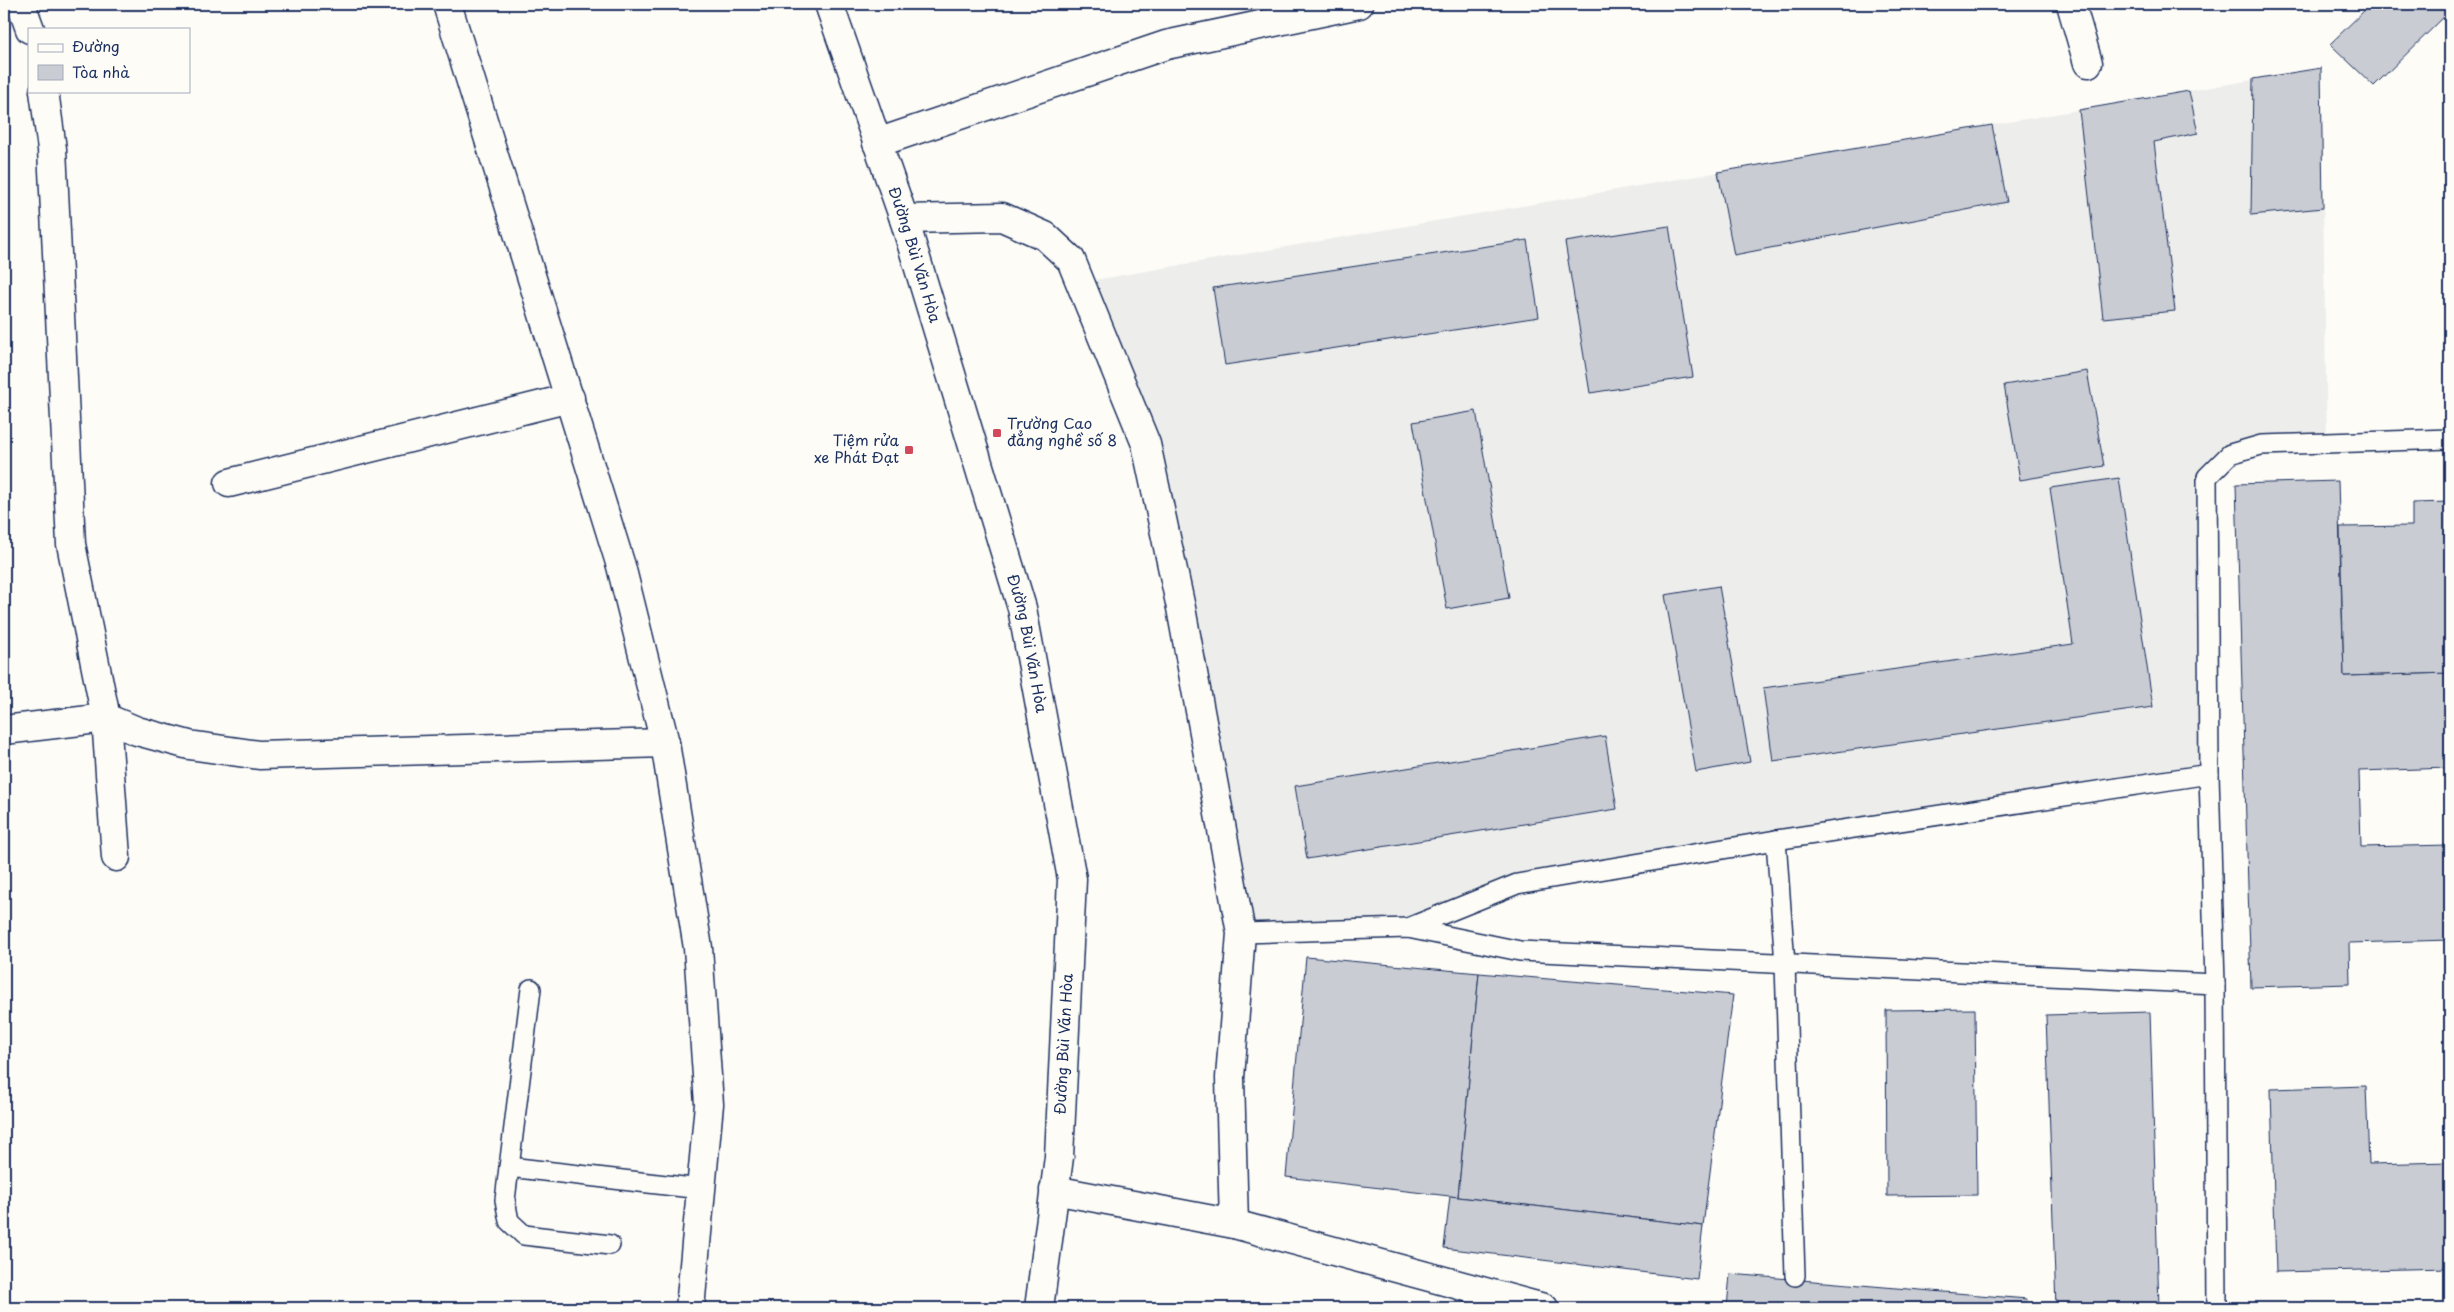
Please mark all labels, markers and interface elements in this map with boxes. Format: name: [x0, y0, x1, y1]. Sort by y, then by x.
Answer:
legend: [28, 28, 190, 92]
text: Đường: [72, 34, 120, 57]
text: Tòa nhà: [72, 60, 130, 83]
street label: Đường Bùi Văn Hòa: [884, 183, 948, 326]
place label: Trường Cao đẳng nghề số 8: [1007, 411, 1117, 451]
marker: Trường Cao đẳng nghề số 8: [991, 427, 1003, 439]
place label: Tiệm rửa xe Phát Đạt: [814, 428, 900, 468]
marker: Tiệm rửa xe Phát Đạt: [903, 444, 915, 456]
street label: Đường Bùi Văn Hòa: [1002, 571, 1054, 715]
street label: Đường Bùi Văn Hòa: [1047, 972, 1078, 1115]

